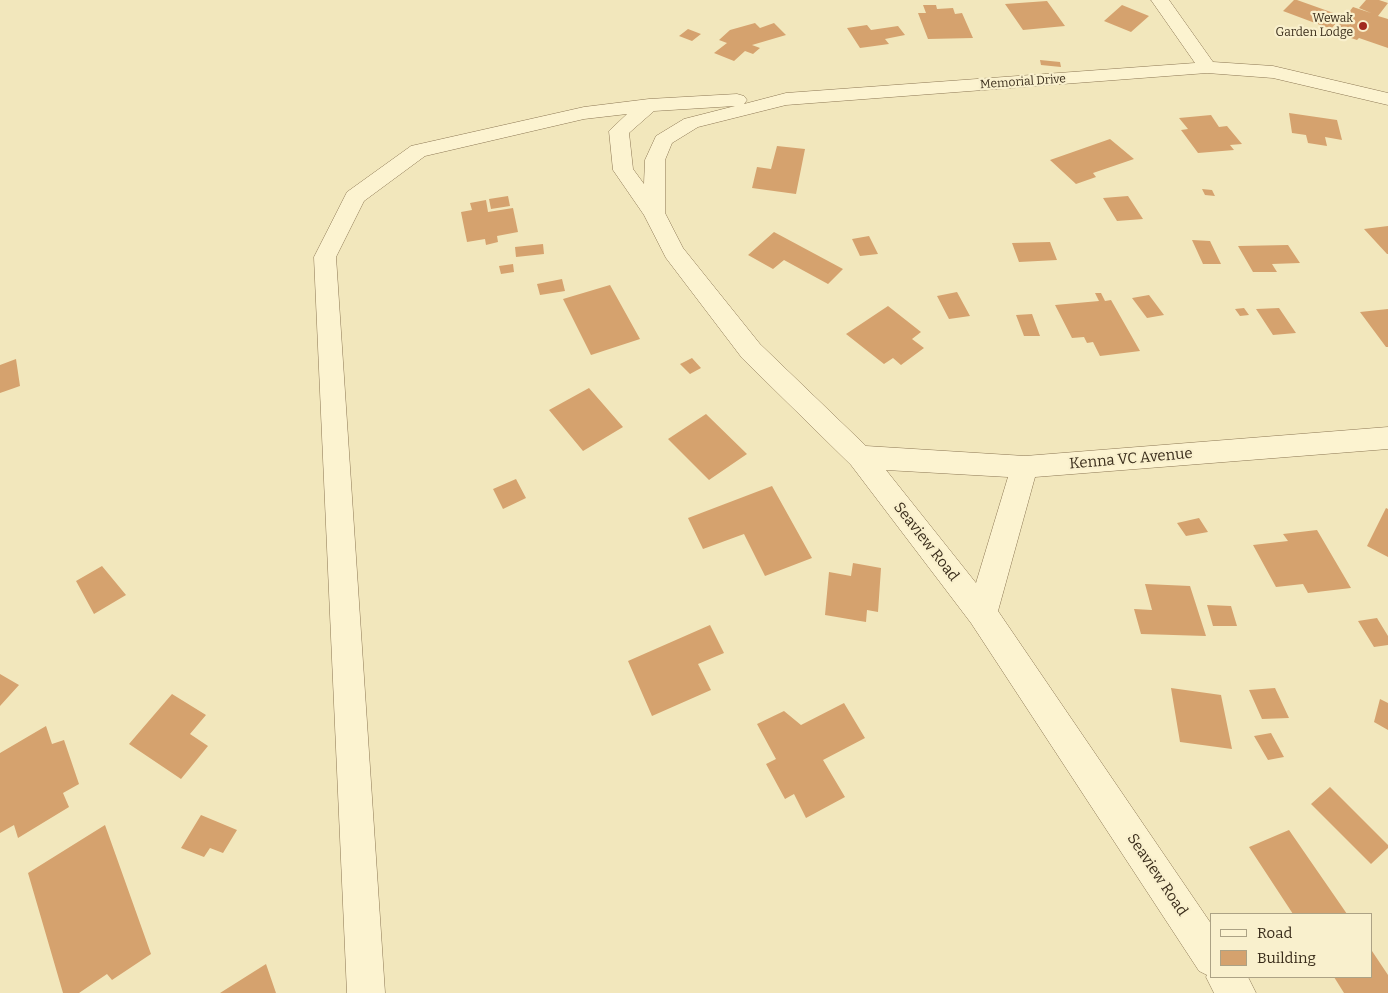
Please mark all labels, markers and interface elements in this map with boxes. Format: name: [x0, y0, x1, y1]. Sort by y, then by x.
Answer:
place label: Wewak Garden Lodge: [1275, 12, 1353, 40]
marker: Wewak Garden Lodge: [1357, 20, 1369, 32]
street label: Memorial Drive: [980, 72, 1066, 92]
street label: Kenna VC Avenue: [1069, 445, 1193, 473]
street label: Seaview Road: [890, 499, 962, 585]
street label: Seaview Road: [1123, 830, 1191, 920]
legend: [1210, 913, 1373, 978]
text: Road: [1257, 924, 1292, 942]
text: Building: [1257, 949, 1316, 967]

